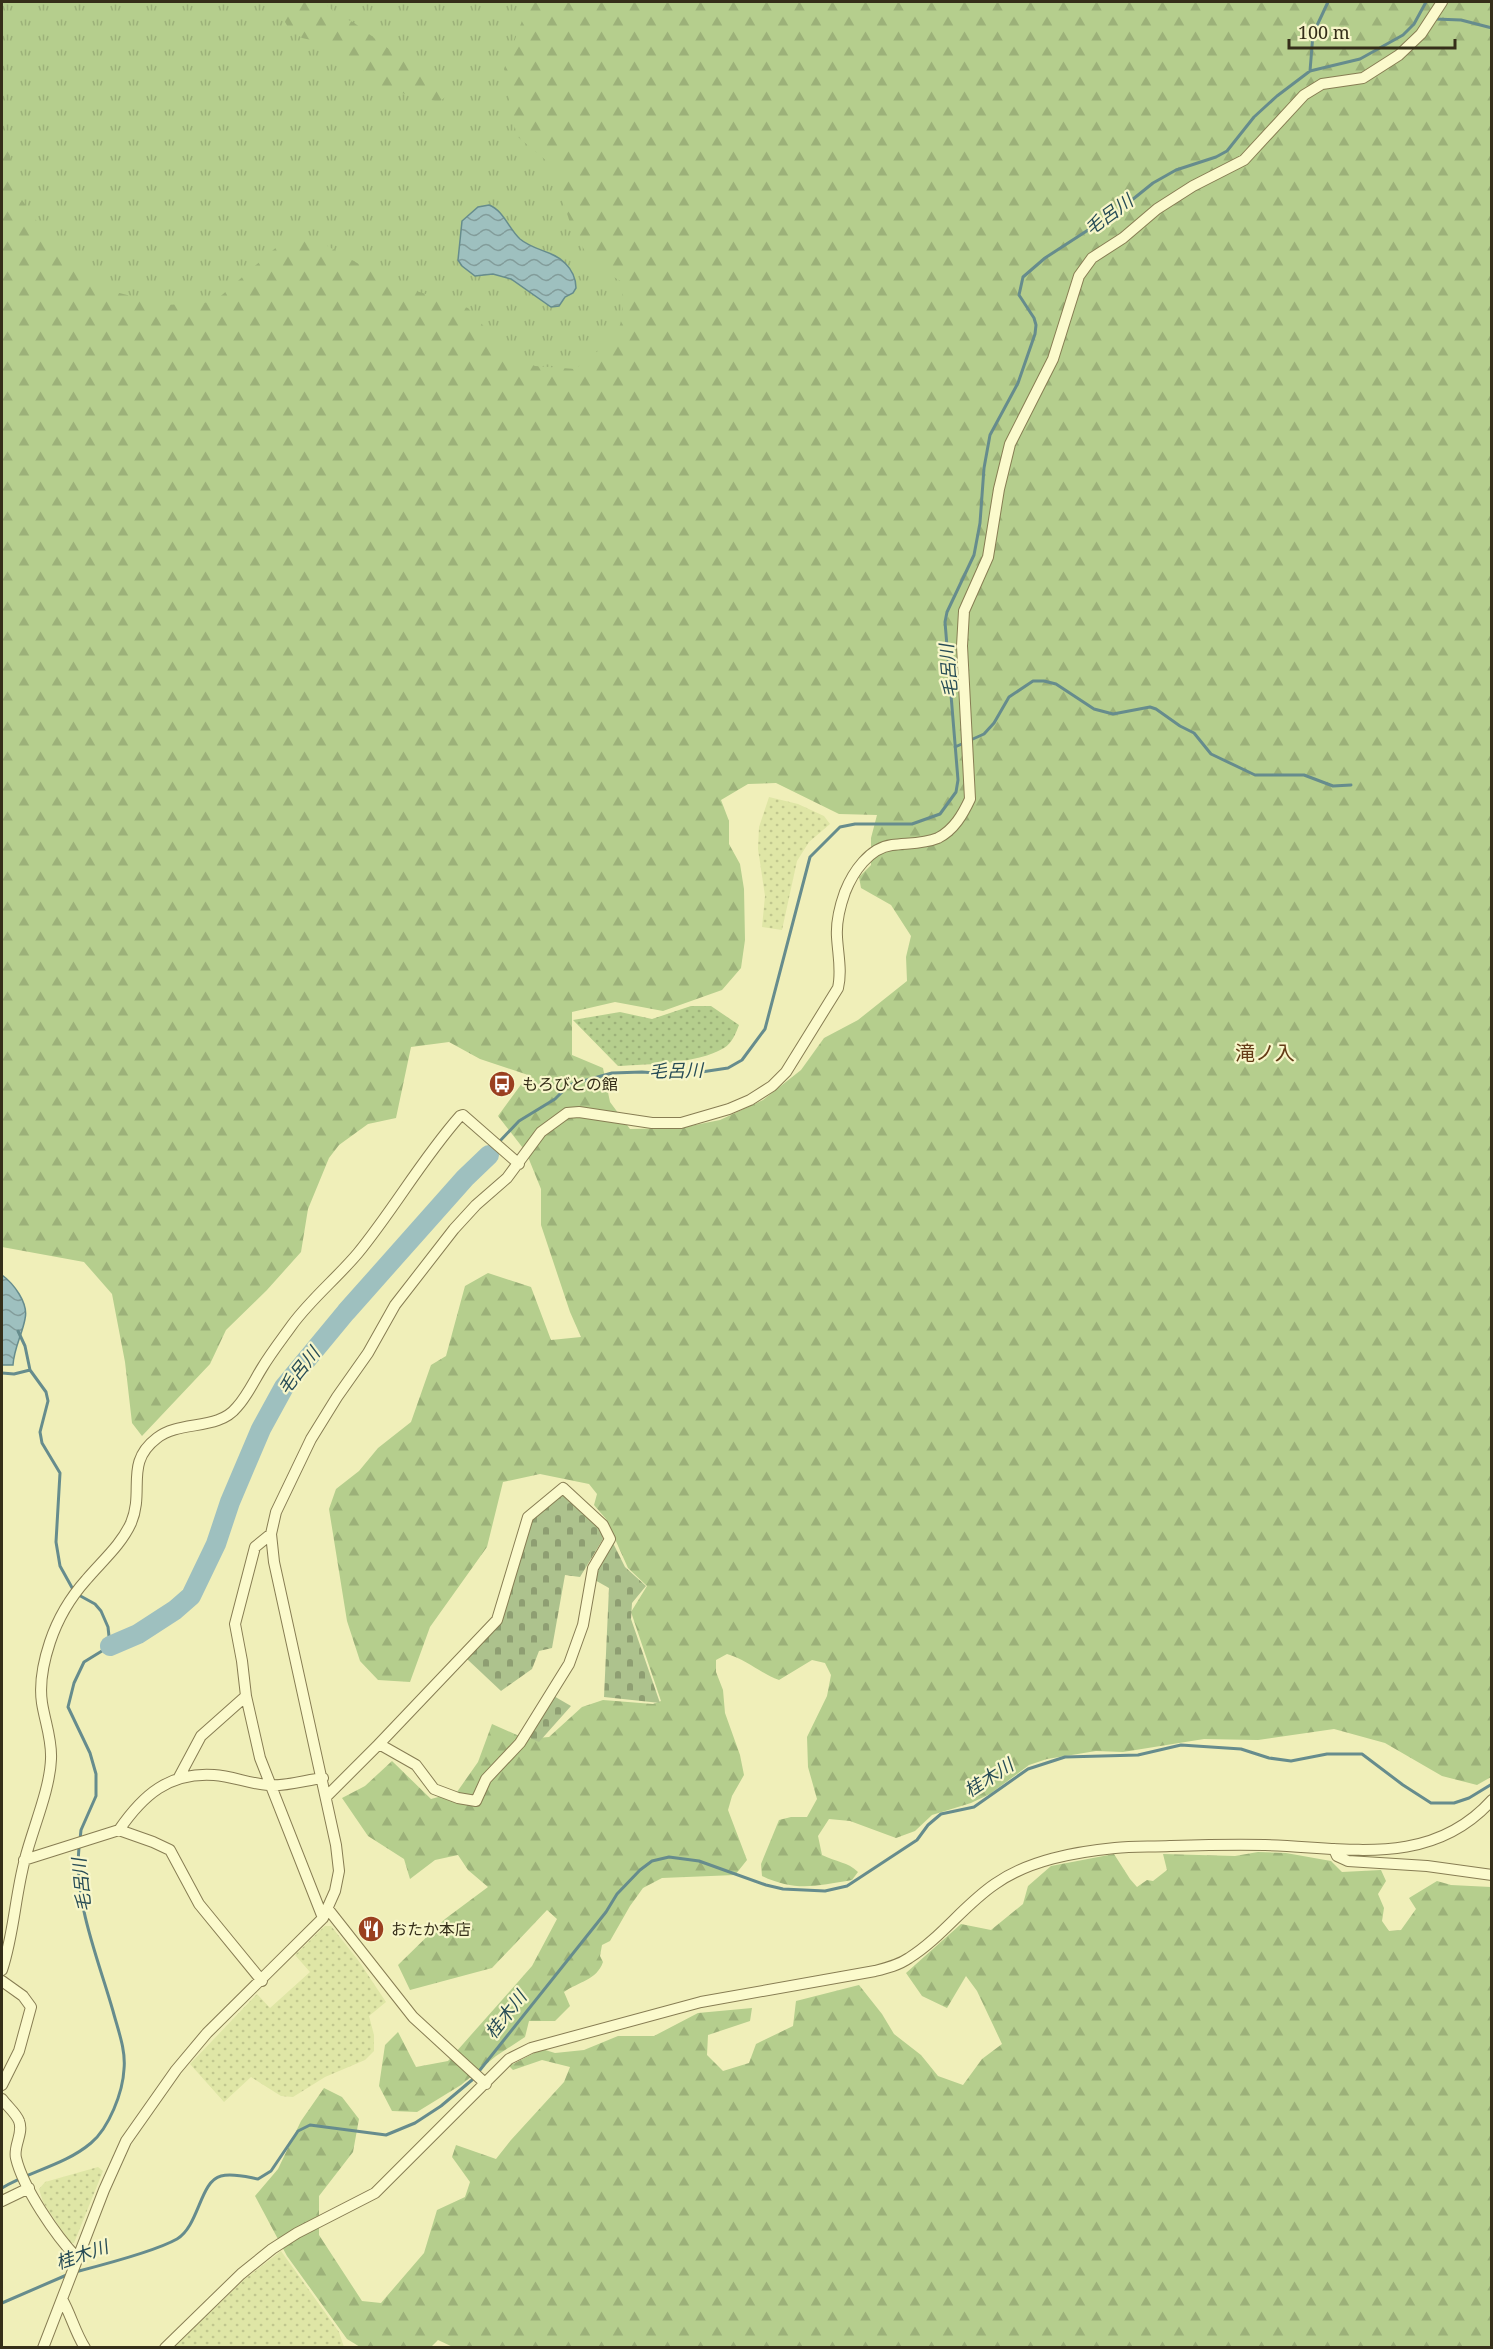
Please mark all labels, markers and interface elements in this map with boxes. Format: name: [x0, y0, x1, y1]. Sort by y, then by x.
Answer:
scale bar: [1289, 12, 1456, 50]
text: 100 m: [1298, 20, 1350, 44]
water label: 毛呂川: [1080, 187, 1139, 240]
water label: 毛呂川: [934, 641, 962, 699]
district label: 滝ノ入: [1235, 1039, 1295, 1066]
water label: 毛呂川: [649, 1057, 705, 1082]
bus stop icon: もろびとの館: [487, 1069, 517, 1099]
place label: もろびとの館: [522, 1073, 618, 1095]
water label: 毛呂川: [272, 1340, 326, 1399]
water label: 桂木川: [959, 1751, 1019, 1802]
water label: 毛呂川: [66, 1855, 96, 1913]
restaurant icon: おたか本店: [356, 1914, 386, 1944]
place label: おたか本店: [391, 1918, 471, 1940]
water label: 桂木川: [479, 1984, 533, 2043]
water label: 桂木川: [52, 2233, 113, 2274]

